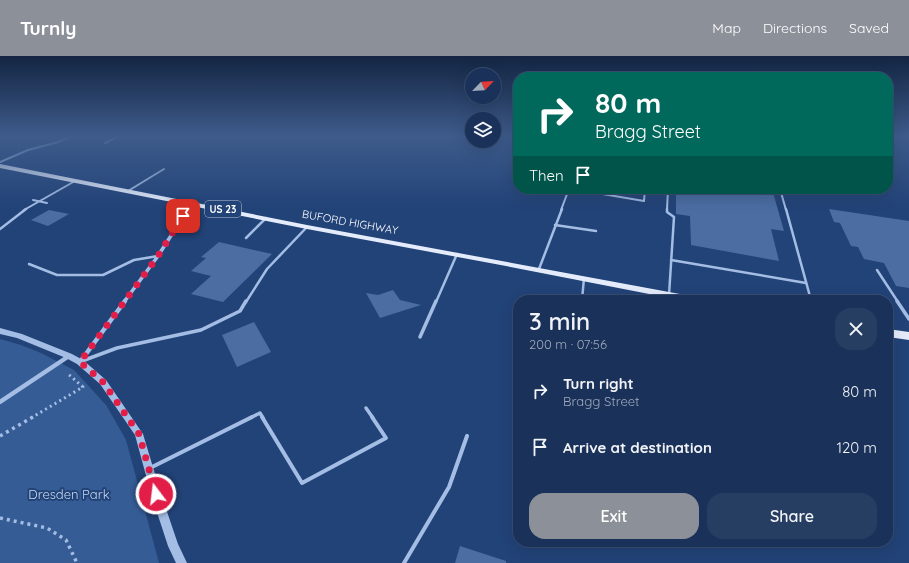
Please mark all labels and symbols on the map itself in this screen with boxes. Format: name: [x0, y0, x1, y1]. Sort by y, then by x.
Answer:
north arrow: [465, 68, 501, 104]
pin: [166, 199, 200, 233]
road number: US 23: [205, 201, 241, 217]
street label: BUFORD HIGHWAY: [301, 207, 399, 237]
position arrow: [135, 473, 177, 515]
park label: Dresden Park: [28, 486, 110, 502]

